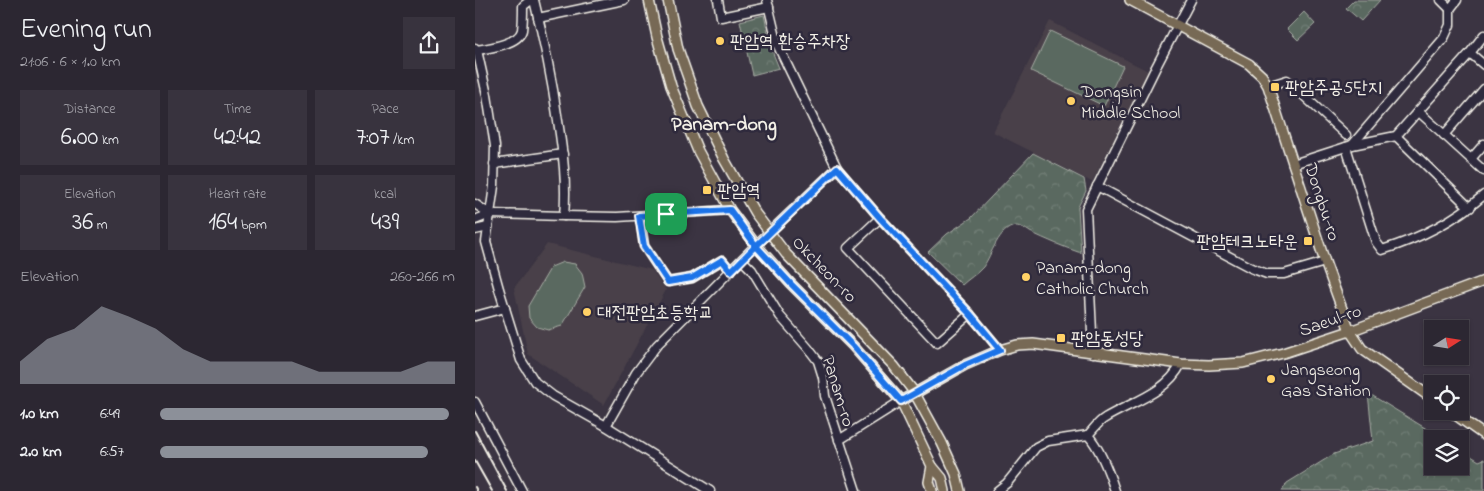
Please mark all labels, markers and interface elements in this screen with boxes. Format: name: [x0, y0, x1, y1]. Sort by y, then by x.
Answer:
text: Evening run: [20, 10, 152, 51]
button: share: [403, 17, 455, 69]
place label: 판암역 환승주차장: [730, 30, 850, 56]
marker: 판암역 환승주차장: [714, 35, 726, 47]
text: 21:06 · 6 × 1.0 km: [20, 50, 120, 74]
place label: 판암주공5단지: [1285, 76, 1382, 102]
place label: Dongsin Middle School: [1080, 80, 1180, 127]
marker: 판암주공5단지: [1269, 81, 1281, 93]
marker: Dongsin Middle School: [1065, 95, 1077, 107]
text: Distance: [64, 99, 116, 120]
text: Time: [224, 99, 251, 120]
text: Pace: [372, 99, 399, 120]
district label: Panam-dong: [671, 111, 777, 141]
text: 6.00: [61, 120, 98, 156]
text: 42:42: [214, 120, 261, 156]
text: 7:07: [356, 120, 390, 156]
text: km: [98, 130, 119, 151]
text: /km: [390, 130, 414, 151]
street label: Dongbu-ro: [1295, 159, 1346, 245]
place label: 판암역: [717, 179, 760, 205]
text: Elevation: [64, 184, 116, 205]
text: Heart rate: [209, 184, 266, 205]
text: kcal: [374, 184, 396, 205]
marker: 판암역: [701, 184, 713, 196]
pin: [645, 193, 687, 235]
icon: arrive: [652, 200, 680, 228]
text: 36: [72, 205, 93, 241]
text: 164: [208, 205, 237, 241]
text: 439: [371, 205, 399, 241]
text: m: [93, 215, 108, 236]
text: bpm: [237, 215, 267, 236]
place label: 판암테크노타운: [1197, 230, 1298, 256]
street label: Okcheon-ro: [785, 231, 862, 310]
marker: 판암테크노타운: [1302, 235, 1314, 247]
place label: Panam-dong Catholic Church: [1036, 256, 1149, 303]
text: Elevation: [20, 265, 79, 289]
text: 260–266 m: [390, 265, 455, 289]
marker: Panam-dong Catholic Church: [1020, 271, 1032, 283]
street label: Saeul-ro: [1296, 299, 1365, 345]
place label: 대전판암초등학교: [597, 301, 713, 327]
marker: 대전판암초등학교: [581, 306, 593, 318]
north arrow: [1424, 320, 1469, 365]
map controls: [1424, 320, 1469, 475]
place label: 판암동성당: [1071, 327, 1144, 353]
marker: 판암동성당: [1055, 332, 1067, 344]
street label: Panam-ro: [814, 353, 860, 430]
place label: Jangseong Gas Station: [1281, 358, 1371, 405]
marker: Jangseong Gas Station: [1265, 373, 1277, 385]
button: locate: [1424, 375, 1469, 420]
text: 1.0 km: [20, 402, 59, 426]
text: 6:49: [100, 402, 120, 426]
button: layers: [1424, 430, 1469, 475]
text: 2.0 km: [20, 440, 62, 464]
text: 6:57: [100, 440, 124, 464]

